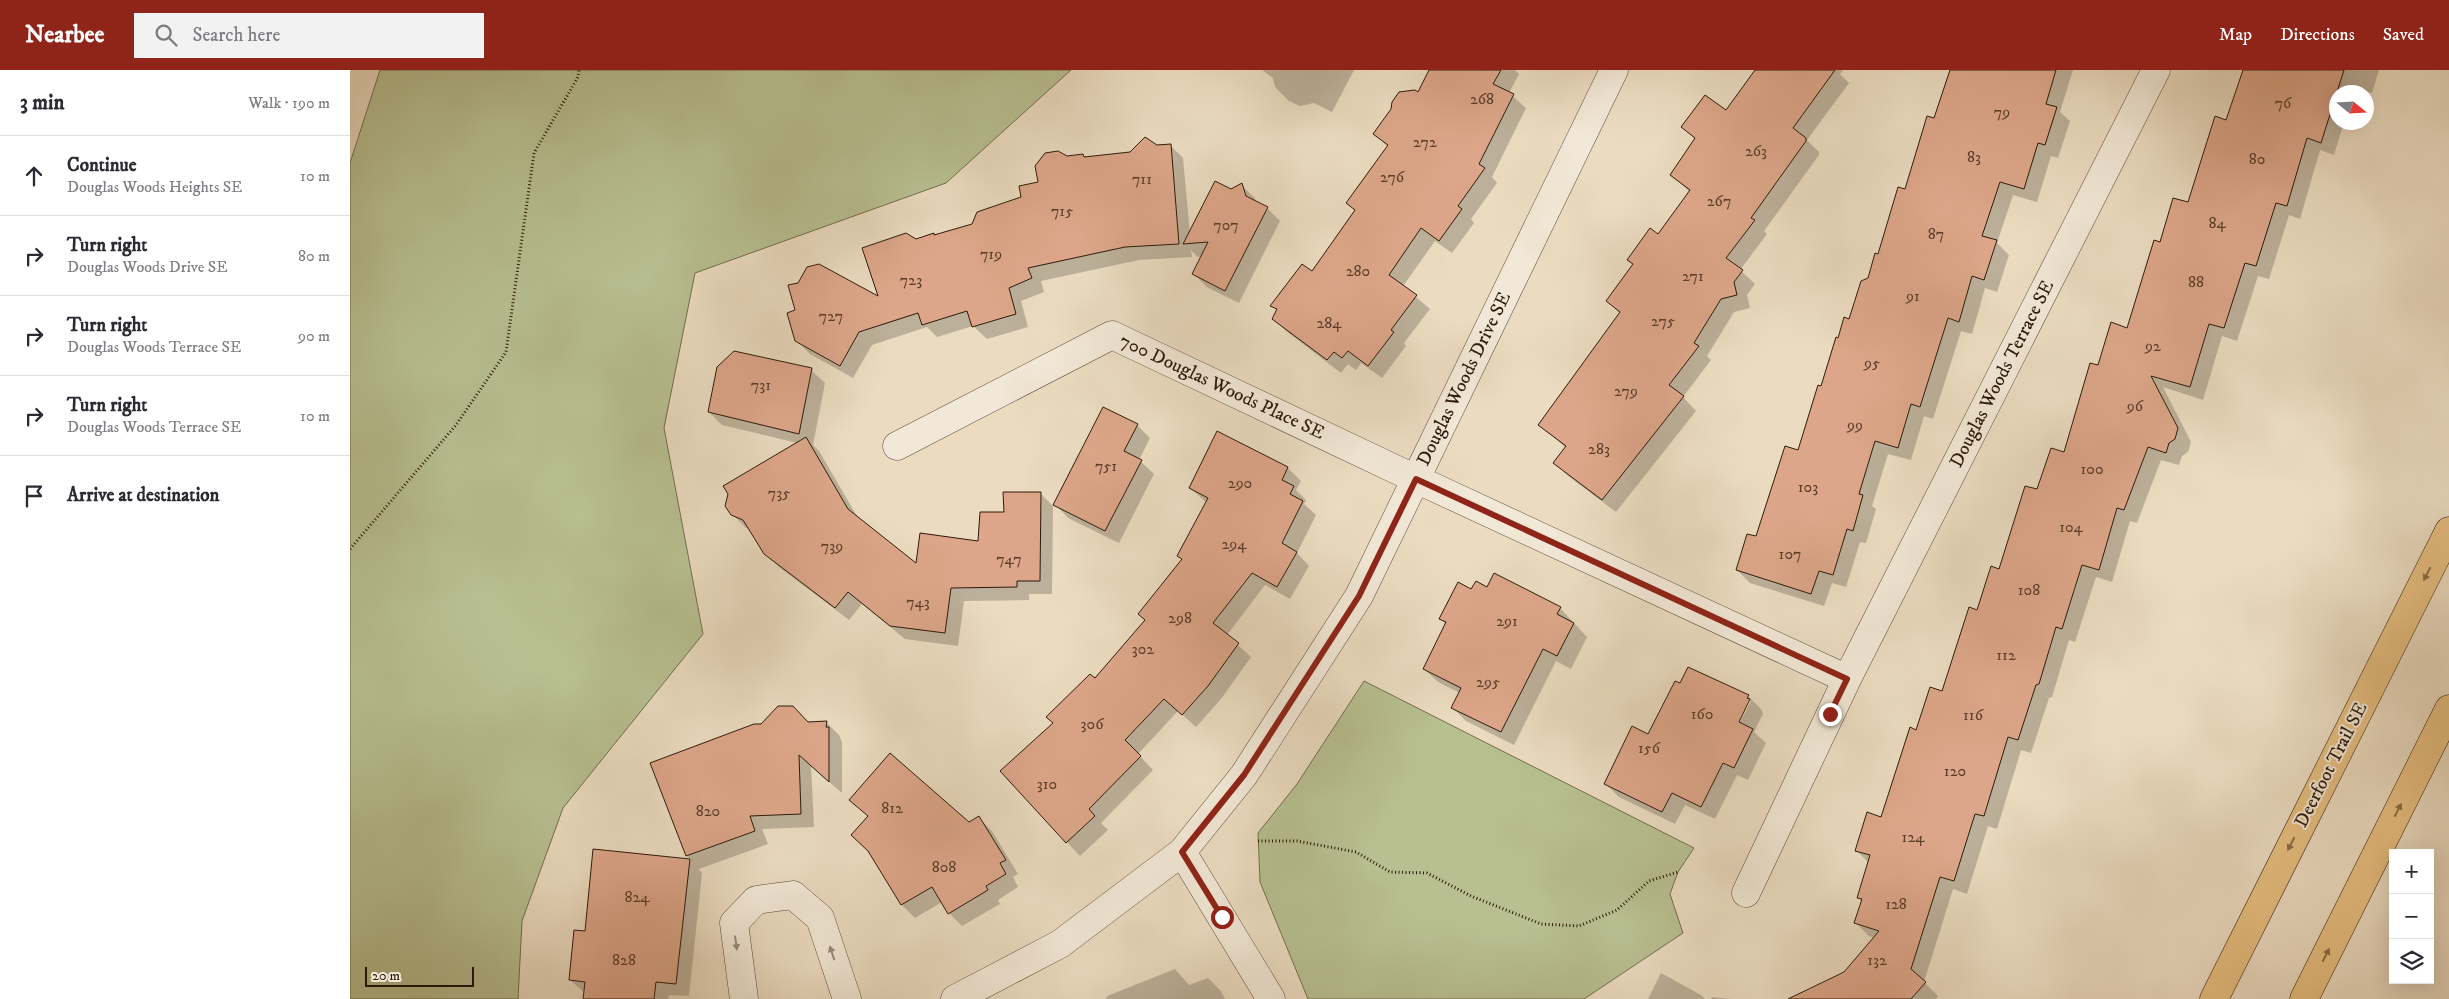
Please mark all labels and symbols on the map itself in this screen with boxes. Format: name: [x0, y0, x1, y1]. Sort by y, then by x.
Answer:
north arrow: [2329, 85, 2374, 130]
house number: 268: [1470, 89, 1494, 109]
house number: 76: [2275, 93, 2292, 113]
house number: 79: [1994, 102, 2010, 122]
house number: 272: [1413, 132, 1437, 152]
house number: 263: [1745, 141, 1767, 161]
house number: 83: [1967, 147, 1981, 167]
house number: 80: [2249, 149, 2265, 169]
house number: 276: [1380, 167, 1405, 187]
house number: 711: [1132, 169, 1152, 189]
house number: 267: [1707, 191, 1731, 211]
house number: 715: [1051, 201, 1073, 221]
house number: 84: [2208, 213, 2226, 233]
house number: 707: [1213, 215, 1239, 235]
house number: 87: [1928, 224, 1944, 244]
house number: 719: [980, 244, 1002, 264]
house number: 280: [1346, 261, 1370, 281]
house number: 271: [1682, 266, 1704, 286]
house number: 723: [900, 270, 922, 290]
house number: 88: [2188, 272, 2204, 292]
street label: Douglas Woods Terrace SE: [1945, 277, 2059, 471]
house number: 91: [1905, 286, 1920, 306]
street label: Douglas Woods Drive SE: [1412, 288, 1516, 470]
house number: 727: [819, 306, 843, 326]
house number: 275: [1651, 311, 1675, 331]
house number: 284: [1316, 313, 1342, 333]
street label: 700 Douglas Woods Place SE: [1116, 329, 1328, 445]
house number: 92: [2144, 336, 2161, 356]
house number: 95: [1863, 353, 1880, 373]
house number: 731: [751, 375, 771, 395]
house number: 279: [1614, 381, 1638, 401]
house number: 96: [2126, 396, 2144, 416]
house number: 99: [1846, 415, 1863, 435]
house number: 283: [1588, 439, 1610, 459]
house number: 751: [1095, 456, 1117, 476]
house number: 100: [2080, 459, 2104, 479]
house number: 290: [1228, 473, 1252, 493]
house number: 103: [1798, 477, 1818, 497]
house number: 735: [768, 483, 790, 503]
house number: 104: [2059, 517, 2084, 537]
house number: 294: [1221, 534, 1247, 554]
house number: 739: [821, 536, 843, 556]
house number: 107: [1779, 544, 1801, 564]
house number: 747: [996, 549, 1022, 569]
one-way arrow: [2423, 567, 2431, 581]
house number: 108: [2018, 580, 2040, 600]
house number: 743: [906, 592, 930, 612]
house number: 298: [1168, 608, 1192, 628]
house number: 291: [1496, 611, 1518, 631]
house number: 302: [1132, 639, 1154, 659]
house number: 112: [1996, 645, 2016, 665]
house number: 295: [1476, 672, 1500, 692]
street label: Deerfoot Trail SE: [2290, 699, 2372, 831]
route end: [1819, 703, 1842, 726]
house number: 160: [1691, 704, 1713, 724]
house number: 116: [1963, 705, 1984, 725]
house number: 306: [1081, 714, 1104, 734]
house number: 156: [1638, 738, 1661, 758]
house number: 120: [1944, 761, 1966, 781]
house number: 310: [1037, 774, 1057, 794]
house number: 812: [881, 798, 903, 818]
house number: 820: [696, 801, 720, 821]
one-way arrow: [2395, 803, 2403, 817]
house number: 124: [1902, 827, 1925, 847]
one-way arrow: [2287, 837, 2295, 852]
house number: 808: [932, 857, 956, 877]
house number: 824: [624, 887, 650, 907]
house number: 128: [1885, 894, 1907, 914]
route start: [1211, 906, 1234, 929]
one-way arrow: [733, 935, 741, 951]
one-way arrow: [828, 945, 835, 960]
one-way arrow: [2322, 948, 2330, 963]
house number: 828: [612, 950, 636, 970]
house number: 132: [1867, 950, 1887, 970]
scale bar: [365, 964, 474, 987]

